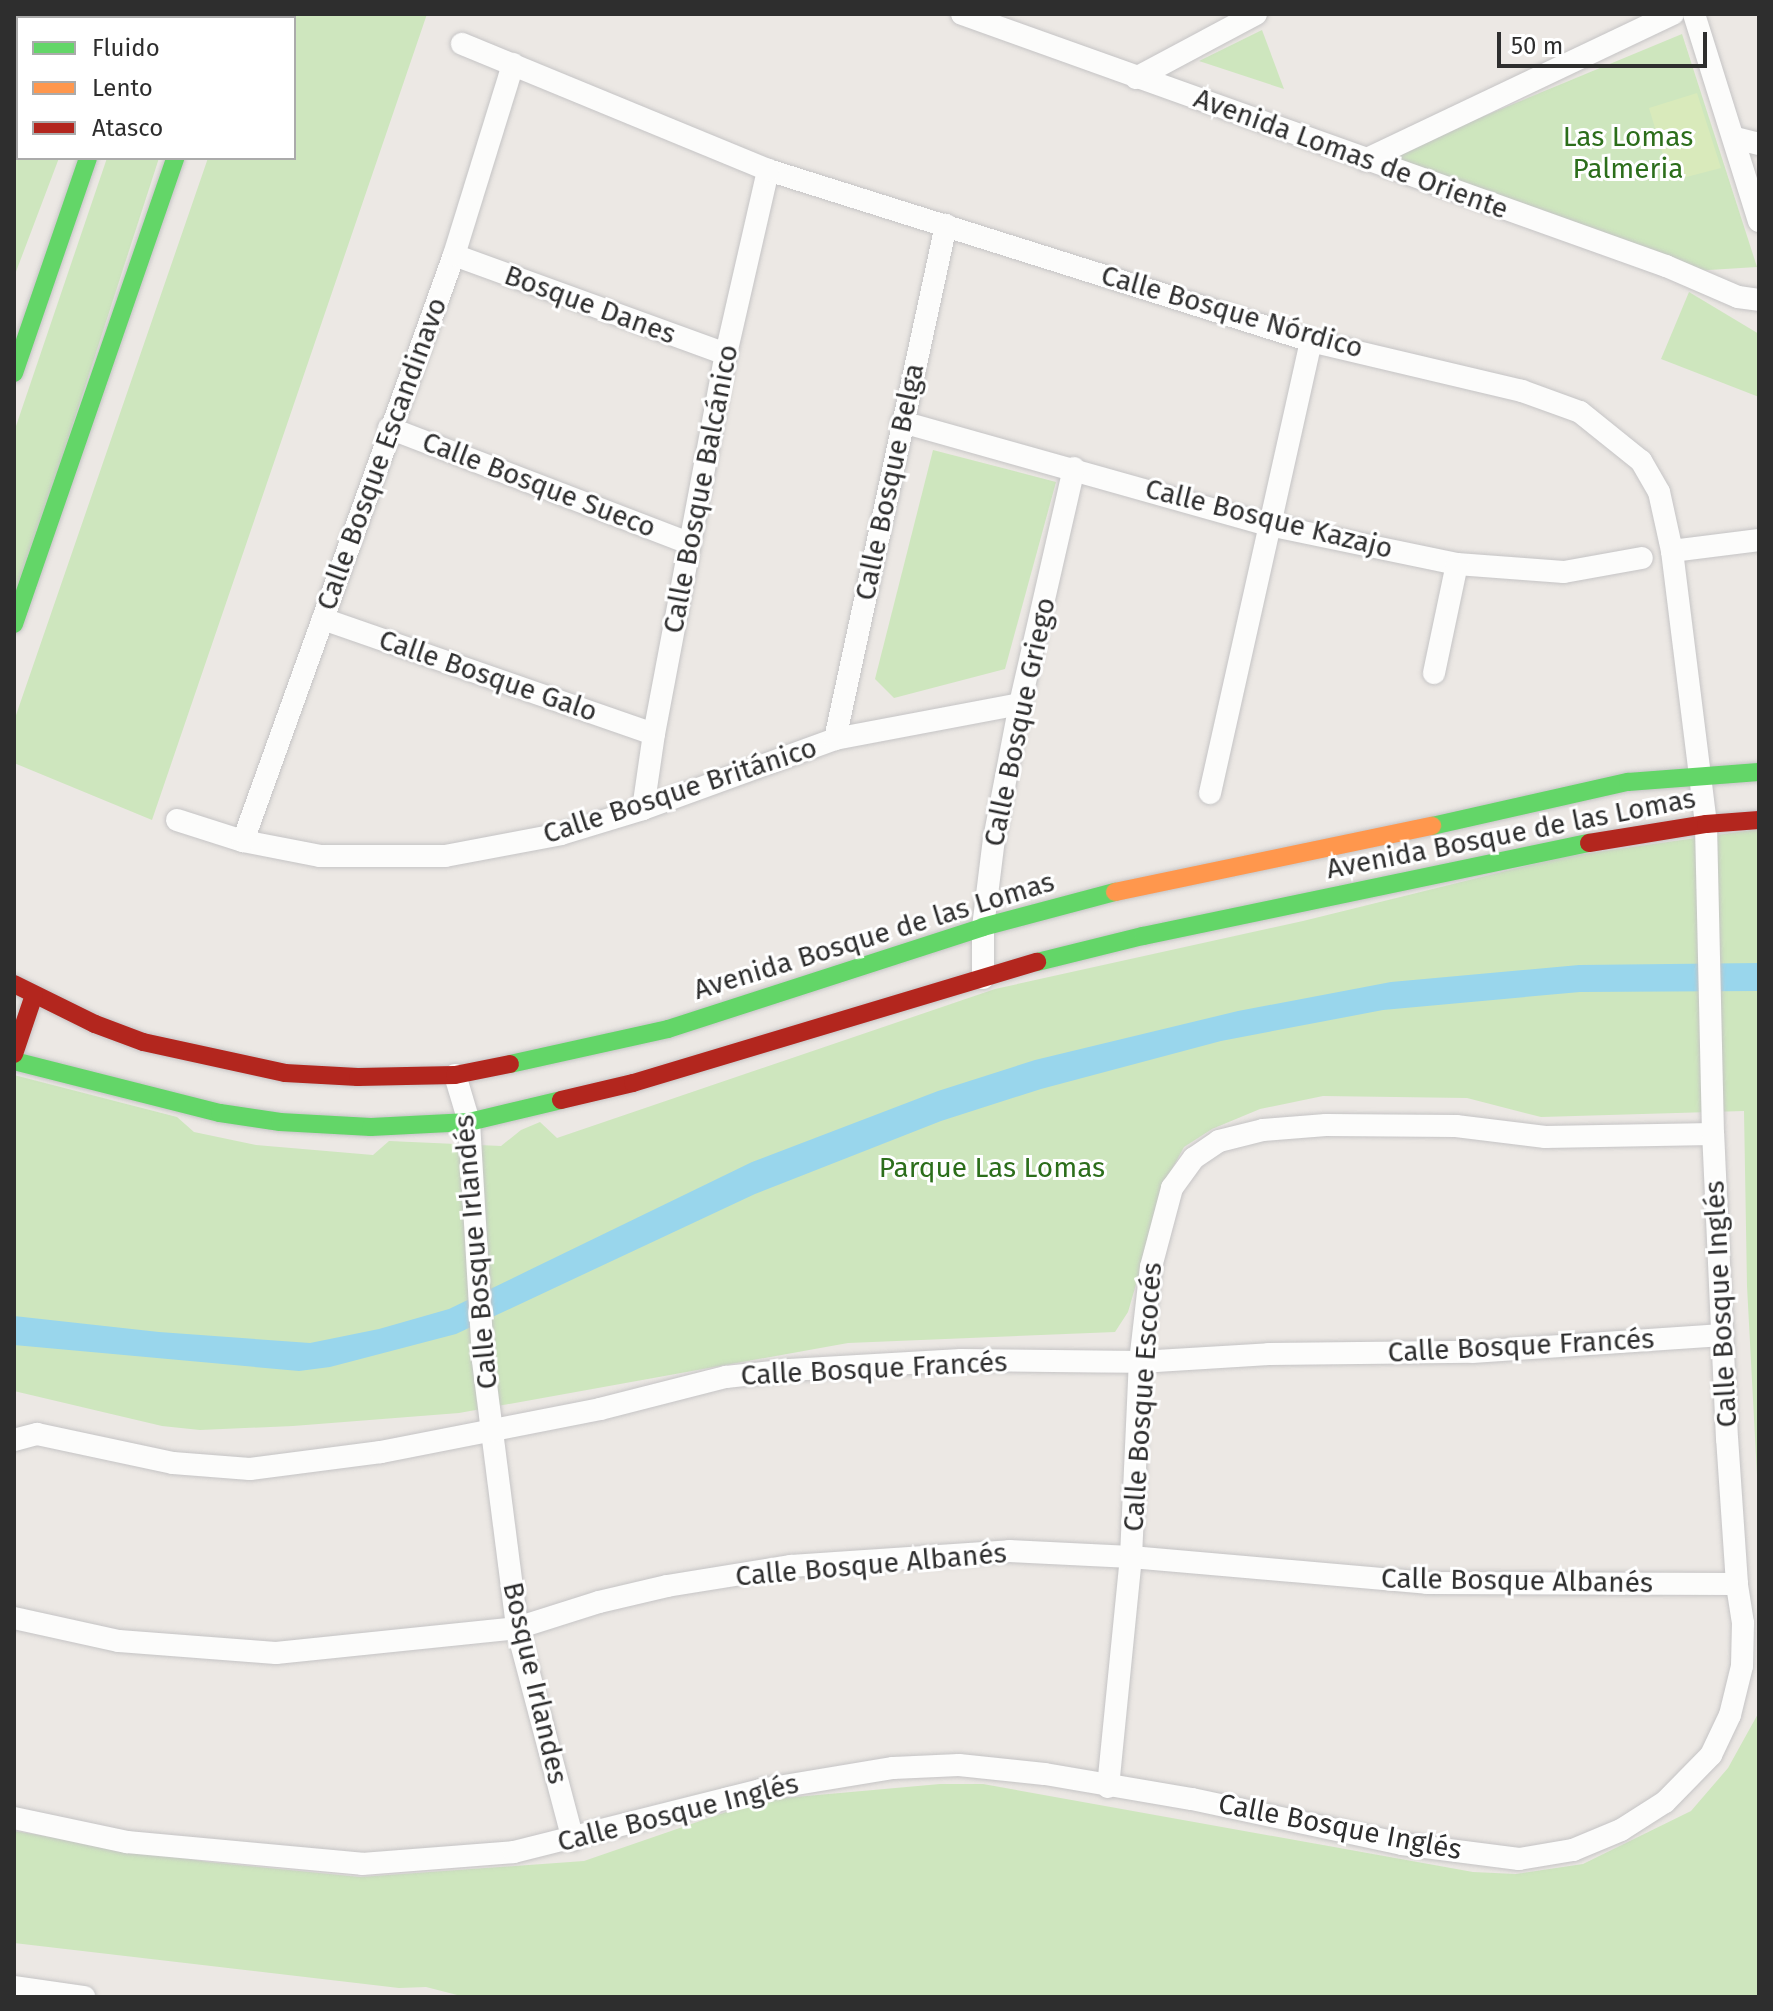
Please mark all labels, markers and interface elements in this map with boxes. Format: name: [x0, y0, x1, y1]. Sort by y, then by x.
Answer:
legend: [16, 16, 296, 160]
scale bar: [1501, 16, 1711, 66]
text: 50 m: [1511, 32, 1563, 60]
text: Fluido: [92, 34, 160, 62]
text: Lento: [92, 74, 153, 102]
street label: Avenida Lomas de Oriente: [1189, 81, 1513, 227]
text: Atasco: [92, 114, 163, 142]
park label: Las Lomas Palmeria: [1563, 120, 1693, 186]
street label: Bosque Danes: [500, 258, 680, 352]
street label: Calle Bosque Nórdico: [1097, 259, 1367, 365]
street label: Calle Bosque Escandinavo: [310, 293, 454, 615]
street label: Calle Bosque Balcánico: [657, 342, 745, 636]
street label: Calle Bosque Belga: [848, 361, 932, 603]
street label: Calle Bosque Sueco: [417, 425, 661, 545]
street label: Calle Bosque Kazajo: [1142, 472, 1396, 566]
street label: Calle Bosque Griego: [977, 594, 1063, 850]
street label: Calle Bosque Galo: [375, 623, 601, 729]
street label: Calle Bosque Británico: [539, 731, 821, 851]
street label: Avenida Bosque de las Lomas: [1324, 782, 1698, 886]
street label: Avenida Bosque de las Lomas: [690, 865, 1058, 1007]
street label: Calle Bosque Irlandés: [447, 1113, 505, 1391]
park label: Parque Las Lomas: [879, 1151, 1105, 1185]
street label: Calle Bosque Inglés: [1698, 1180, 1744, 1428]
street label: Calle Bosque Escocés: [1117, 1261, 1169, 1533]
street label: Calle Bosque Francés: [1387, 1322, 1655, 1370]
street label: Calle Bosque Francés: [740, 1345, 1008, 1393]
street label: Calle Bosque Albanés: [734, 1536, 1008, 1594]
street label: Calle Bosque Albanés: [1381, 1562, 1653, 1600]
street label: Bosque Irlandes: [495, 1579, 575, 1787]
street label: Calle Bosque Inglés: [554, 1767, 802, 1859]
street label: Calle Bosque Inglés: [1216, 1787, 1464, 1867]

